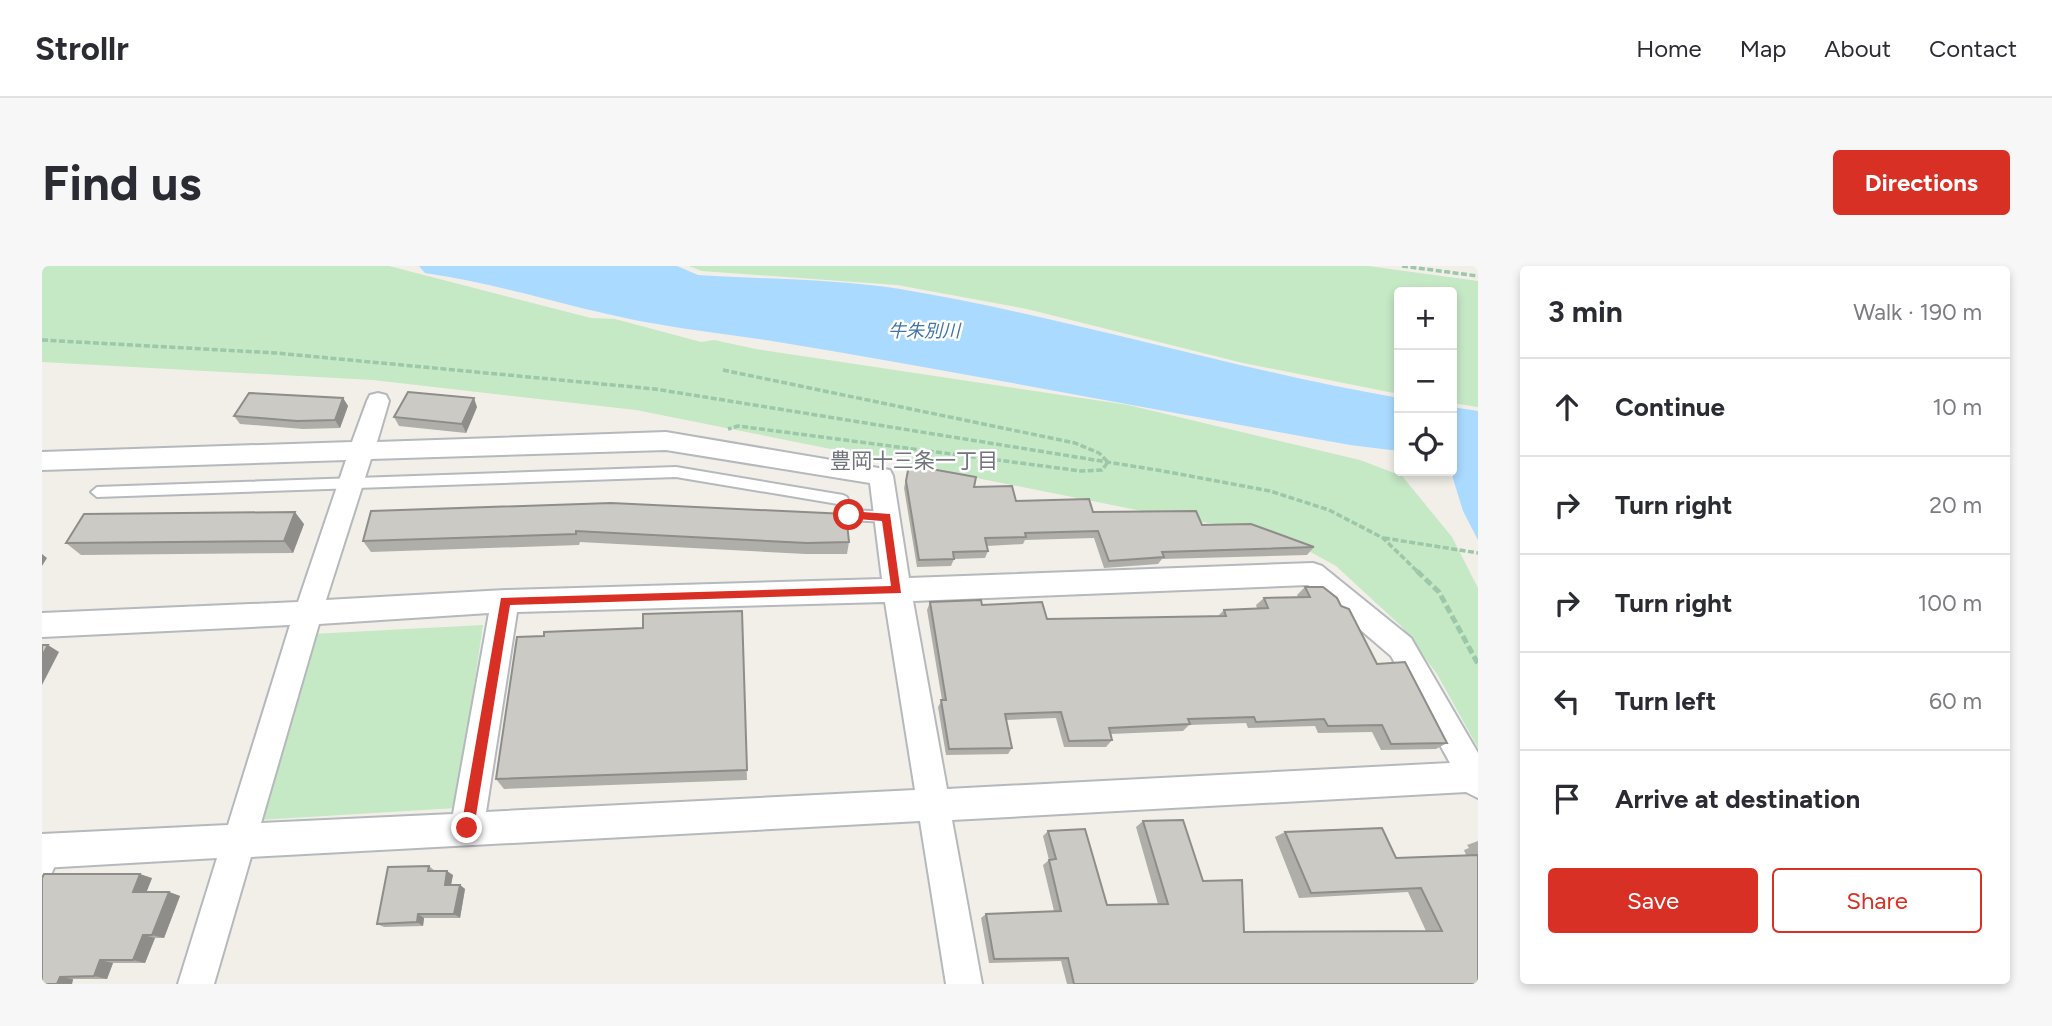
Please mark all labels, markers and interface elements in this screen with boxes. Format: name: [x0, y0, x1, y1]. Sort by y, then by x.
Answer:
text: Strollr: [35, 29, 129, 68]
text: Home: [1636, 34, 1702, 63]
text: Map: [1740, 34, 1786, 63]
text: About: [1824, 34, 1891, 63]
text: Contact: [1929, 34, 2017, 63]
button: Directions: [1833, 150, 2010, 215]
text: Find us: [42, 153, 201, 212]
map controls: [1394, 287, 1457, 476]
button: +: [1394, 287, 1457, 350]
text: 3 min: [1548, 293, 1623, 330]
text: Walk · 190 m: [1853, 298, 1982, 326]
water label: 牛朱別川: [888, 320, 962, 342]
button: −: [1394, 350, 1457, 413]
icon: ahead: [1548, 388, 1586, 426]
text: Continue: [1615, 391, 1725, 423]
text: 10 m: [1933, 393, 1982, 421]
button: locate: [1394, 413, 1457, 476]
district label: 豊岡十三条一丁目: [830, 448, 998, 473]
icon: right: [1548, 486, 1586, 524]
text: Turn right: [1615, 489, 1732, 521]
text: 20 m: [1929, 491, 1982, 519]
route start: [833, 499, 864, 530]
icon: right: [1548, 584, 1586, 622]
text: Turn right: [1615, 587, 1732, 619]
text: 100 m: [1918, 589, 1982, 617]
icon: left: [1548, 682, 1586, 720]
text: Turn left: [1615, 685, 1716, 717]
text: 60 m: [1929, 687, 1982, 715]
icon: arrive: [1548, 780, 1586, 818]
text: Arrive at destination: [1615, 783, 1860, 815]
route end: [451, 812, 482, 843]
button: Save: [1548, 868, 1758, 933]
button: Share: [1772, 868, 1982, 933]

